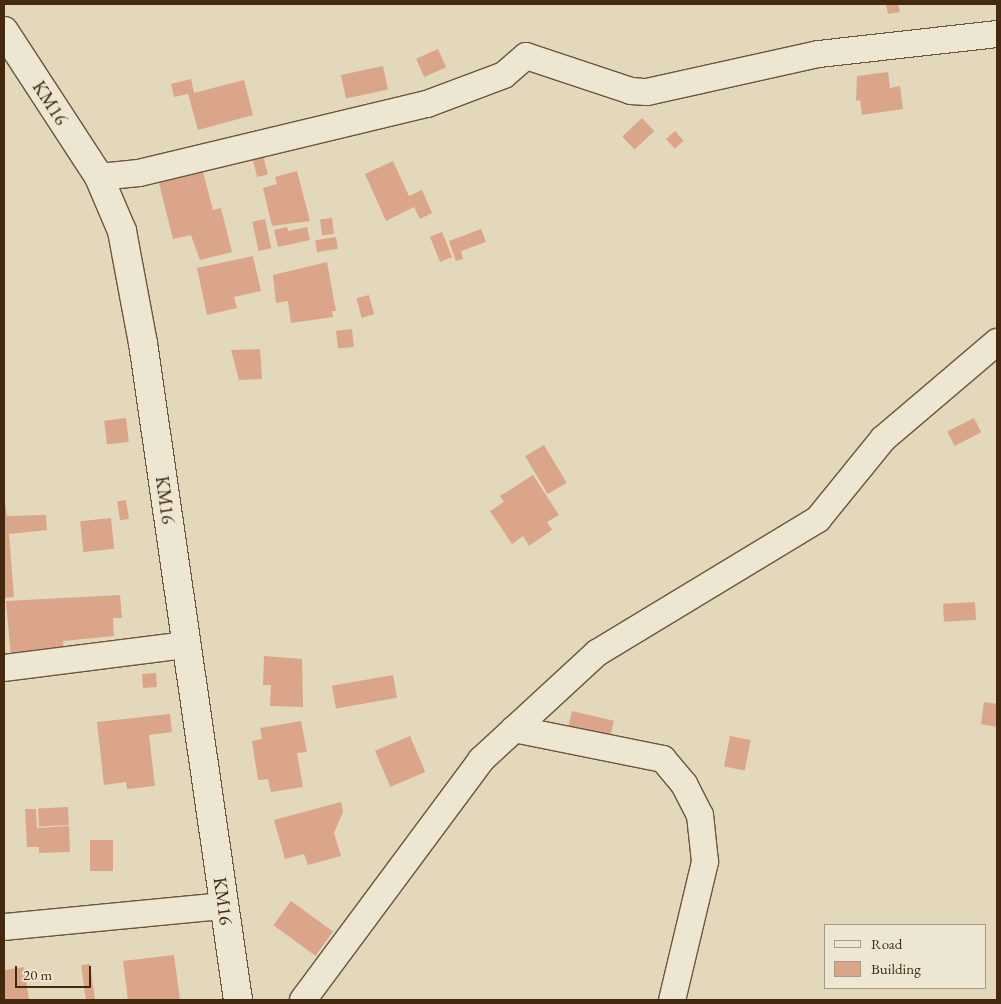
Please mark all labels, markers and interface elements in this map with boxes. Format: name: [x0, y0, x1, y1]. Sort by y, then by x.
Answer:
street label: KM16: [27, 77, 73, 129]
street label: KM16: [150, 474, 180, 526]
street label: KM16: [208, 875, 238, 927]
legend: [824, 924, 986, 989]
text: Road: [871, 934, 902, 953]
scale bar: [18, 956, 94, 988]
text: Building: [871, 959, 921, 978]
text: 20 m: [23, 965, 52, 984]

